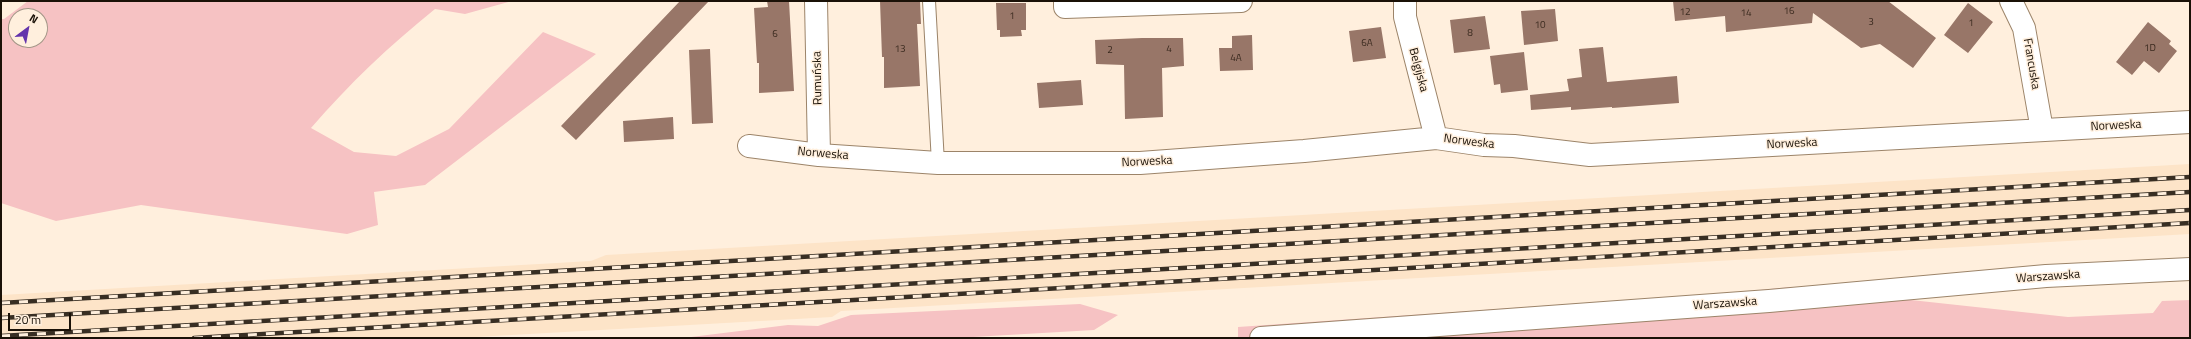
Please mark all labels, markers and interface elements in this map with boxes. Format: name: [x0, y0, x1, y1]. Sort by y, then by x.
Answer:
house number: 16: [1783, 6, 1795, 18]
house number: 12: [1679, 7, 1691, 19]
north arrow: [8, 8, 48, 48]
house number: 14: [1740, 8, 1752, 20]
text: N: [26, 10, 41, 27]
house number: 1: [1009, 11, 1015, 23]
house number: 3: [1868, 17, 1874, 29]
house number: 1: [1968, 18, 1974, 30]
house number: 10: [1534, 20, 1546, 32]
house number: 8: [1467, 28, 1473, 40]
house number: 6: [772, 29, 778, 41]
street label: Francuska: [2019, 37, 2043, 91]
house number: 6A: [1361, 38, 1373, 50]
house number: 1D: [2144, 43, 2156, 55]
house number: 13: [894, 44, 906, 56]
house number: 4: [1166, 44, 1172, 56]
house number: 2: [1107, 45, 1113, 57]
street label: Belgijska: [1405, 46, 1431, 94]
street label: Rumuńska: [810, 51, 826, 105]
house number: 4A: [1230, 53, 1242, 65]
street label: Norweska: [2090, 117, 2142, 135]
street label: Norweska: [1443, 132, 1495, 152]
street label: Norweska: [1766, 135, 1818, 153]
street label: Norweska: [797, 145, 849, 163]
street label: Norweska: [1121, 153, 1173, 171]
street label: Warszawska: [2016, 268, 2080, 286]
street label: Warszawska: [1693, 295, 1757, 313]
scale bar: [10, 305, 73, 331]
text: 20 m: [15, 310, 41, 329]

